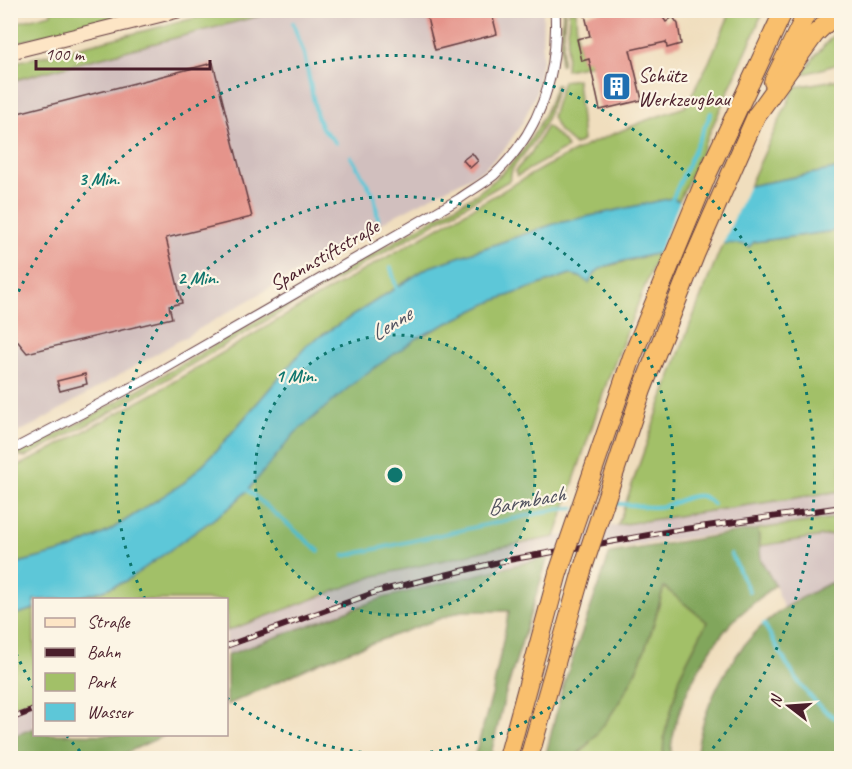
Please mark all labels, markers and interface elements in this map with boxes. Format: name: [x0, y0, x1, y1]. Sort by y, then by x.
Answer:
scale bar: [36, 33, 210, 71]
text: 100 m: [45, 43, 86, 65]
place label: Schütz Werkzeugbau: [638, 62, 731, 112]
building icon: Schütz Werkzeugbau: [601, 71, 633, 103]
text: 3 Min.: [78, 168, 120, 190]
street label: Spannstiftstraße: [265, 212, 385, 297]
text: 2 Min.: [177, 267, 219, 289]
water label: Lenne: [365, 299, 420, 347]
text: 1 Min.: [275, 365, 317, 387]
centre of rings: [385, 465, 405, 485]
water label: Barmbach: [485, 479, 569, 522]
legend: [33, 598, 228, 736]
text: Straße: [87, 611, 131, 633]
text: Bahn: [87, 641, 122, 663]
text: Park: [87, 671, 117, 693]
north arrow: [759, 676, 819, 736]
text: N: [765, 691, 788, 710]
text: Wasser: [87, 701, 134, 723]

